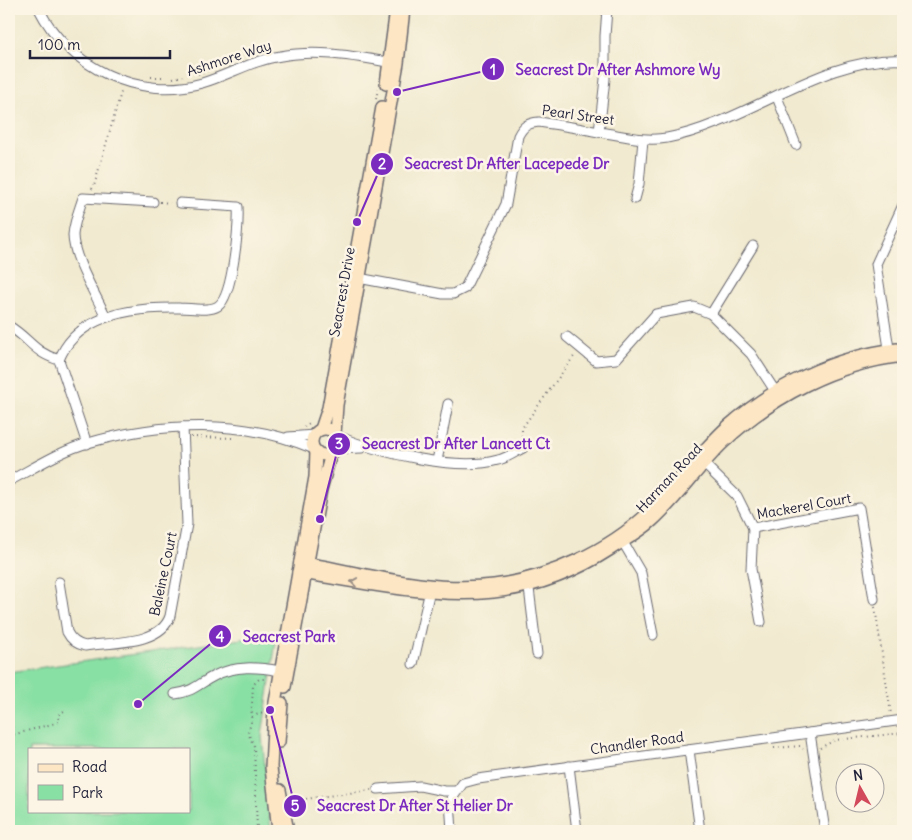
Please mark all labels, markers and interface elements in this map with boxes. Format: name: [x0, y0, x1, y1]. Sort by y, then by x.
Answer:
scale bar: [30, 28, 170, 60]
text: 100 m: [38, 35, 80, 54]
street label: Ashmore Way: [184, 36, 274, 80]
callout: Seacrest Dr After Ashmore Wy: [480, 54, 730, 84]
text: 1: [490, 60, 496, 79]
text: Seacrest Dr After Ashmore Wy: [515, 60, 721, 80]
street label: Pearl Street: [541, 101, 616, 129]
callout: Seacrest Dr After Lacepede Dr: [369, 149, 619, 179]
text: 2: [378, 154, 386, 173]
text: Seacrest Dr After Lacepede Dr: [405, 154, 610, 174]
street label: Seacrest Drive: [325, 246, 359, 338]
callout: Seacrest Dr After Lancett Ct: [327, 429, 560, 459]
text: 3: [335, 434, 343, 453]
text: Seacrest Dr After Lancett Ct: [362, 434, 551, 453]
street label: Harman Road: [632, 440, 706, 516]
street label: Mackerel Court: [755, 489, 853, 523]
street label: Baleine Court: [145, 530, 181, 618]
one-way arrow: [350, 577, 358, 587]
callout: Seacrest Park: [207, 621, 345, 651]
text: 4: [216, 627, 225, 646]
text: Seacrest Park: [243, 627, 336, 646]
street label: Chandler Road: [589, 728, 685, 758]
legend: [28, 748, 190, 812]
text: Road: [72, 757, 107, 776]
north arrow: [834, 762, 884, 812]
text: N: [852, 766, 864, 785]
text: Park: [72, 783, 103, 802]
callout: Seacrest Dr After St Helier Dr: [282, 791, 523, 821]
text: 5: [291, 796, 300, 815]
text: Seacrest Dr After St Helier Dr: [317, 796, 514, 815]

